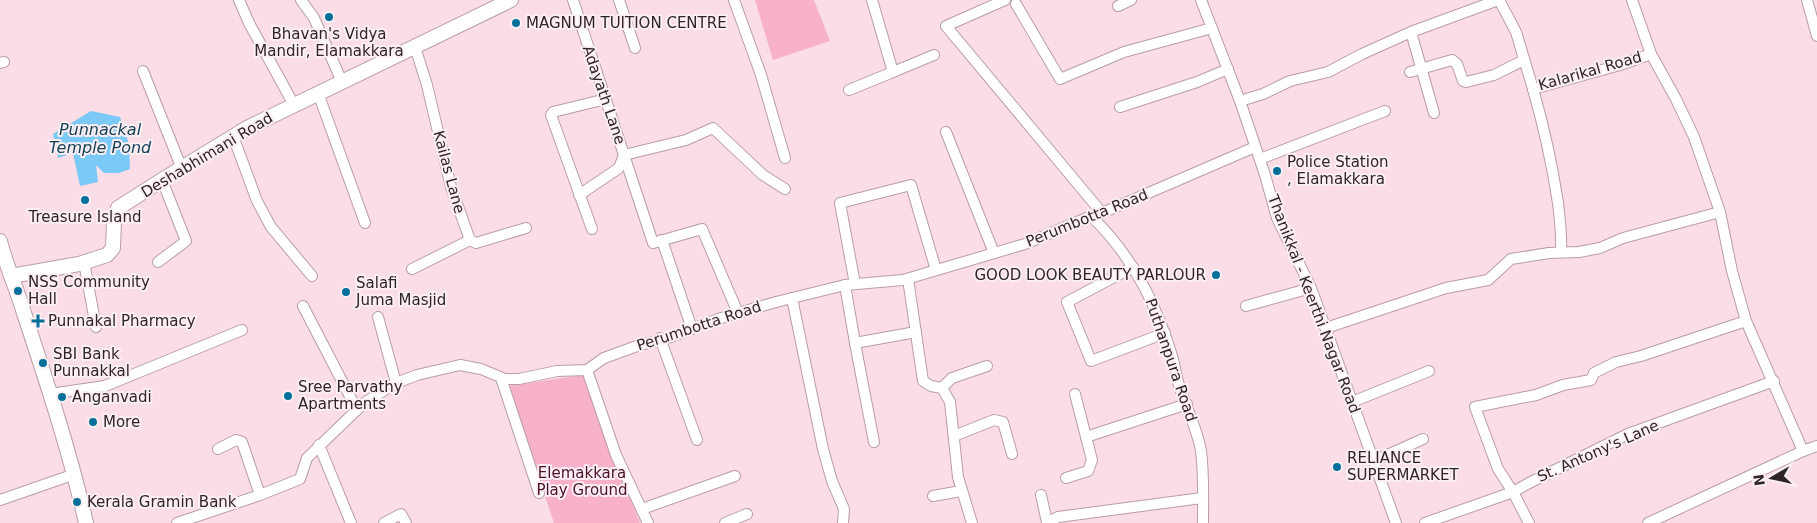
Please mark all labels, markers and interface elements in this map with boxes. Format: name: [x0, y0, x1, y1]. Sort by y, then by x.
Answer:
marker: Bhavan's Vidya Mandir, Elamakkara: [323, 11, 335, 23]
place label: MAGNUM TUITION CENTRE: [526, 14, 727, 32]
marker: MAGNUM TUITION CENTRE: [510, 17, 522, 29]
place label: Bhavan's Vidya Mandir, Elamakkara: [254, 25, 404, 60]
street label: Adayath Lane: [579, 43, 629, 147]
street label: Kalarikal Road: [1536, 48, 1644, 94]
street label: Deshabhimani Road: [138, 109, 276, 201]
water label: Punnackal Temple Pond: [49, 120, 152, 157]
street label: Kailas Lane: [429, 129, 469, 215]
place label: Police Station , Elamakkara: [1287, 153, 1389, 188]
marker: Police Station , Elamakkara: [1271, 165, 1283, 177]
street label: Perumbotta Road: [1023, 185, 1151, 251]
street label: Thanikkal - Keerthi Nagar Road: [1264, 191, 1364, 416]
marker: Treasure Island: [79, 194, 91, 206]
place label: Treasure Island: [28, 208, 142, 226]
place label: GOOD LOOK BEAUTY PARLOUR: [975, 266, 1206, 284]
marker: GOOD LOOK BEAUTY PARLOUR: [1210, 269, 1222, 281]
place label: NSS Community Hall: [28, 273, 150, 308]
place label: Salafi Juma Masjid: [355, 274, 446, 309]
marker: NSS Community Hall: [12, 285, 24, 297]
marker: Salafi Juma Masjid: [340, 286, 352, 298]
street label: Puthanpura Road: [1141, 296, 1201, 424]
street label: Perumbotta Road: [634, 297, 764, 355]
place label: Punnakal Pharmacy: [48, 312, 196, 330]
marker: Punnakal Pharmacy: [32, 315, 44, 327]
place label: SBI Bank Punnakkal: [53, 345, 130, 380]
marker: SBI Bank Punnakkal: [37, 357, 49, 369]
place label: Sree Parvathy Apartments: [298, 378, 403, 413]
place label: Anganvadi: [72, 388, 152, 406]
marker: Sree Parvathy Apartments: [282, 390, 294, 402]
marker: Anganvadi: [56, 391, 68, 403]
place label: More: [103, 413, 140, 431]
marker: More: [87, 416, 99, 428]
street label: St. Antony's Lane: [1534, 416, 1662, 486]
place label: RELIANCE SUPERMARKET: [1347, 449, 1459, 484]
north arrow: [1747, 453, 1797, 503]
marker: RELIANCE SUPERMARKET: [1331, 461, 1343, 473]
park label: Elemakkara Play Ground: [536, 464, 628, 499]
text: N: [1750, 473, 1768, 487]
place label: Kerala Gramin Bank: [87, 493, 237, 511]
marker: Kerala Gramin Bank: [71, 496, 83, 508]

